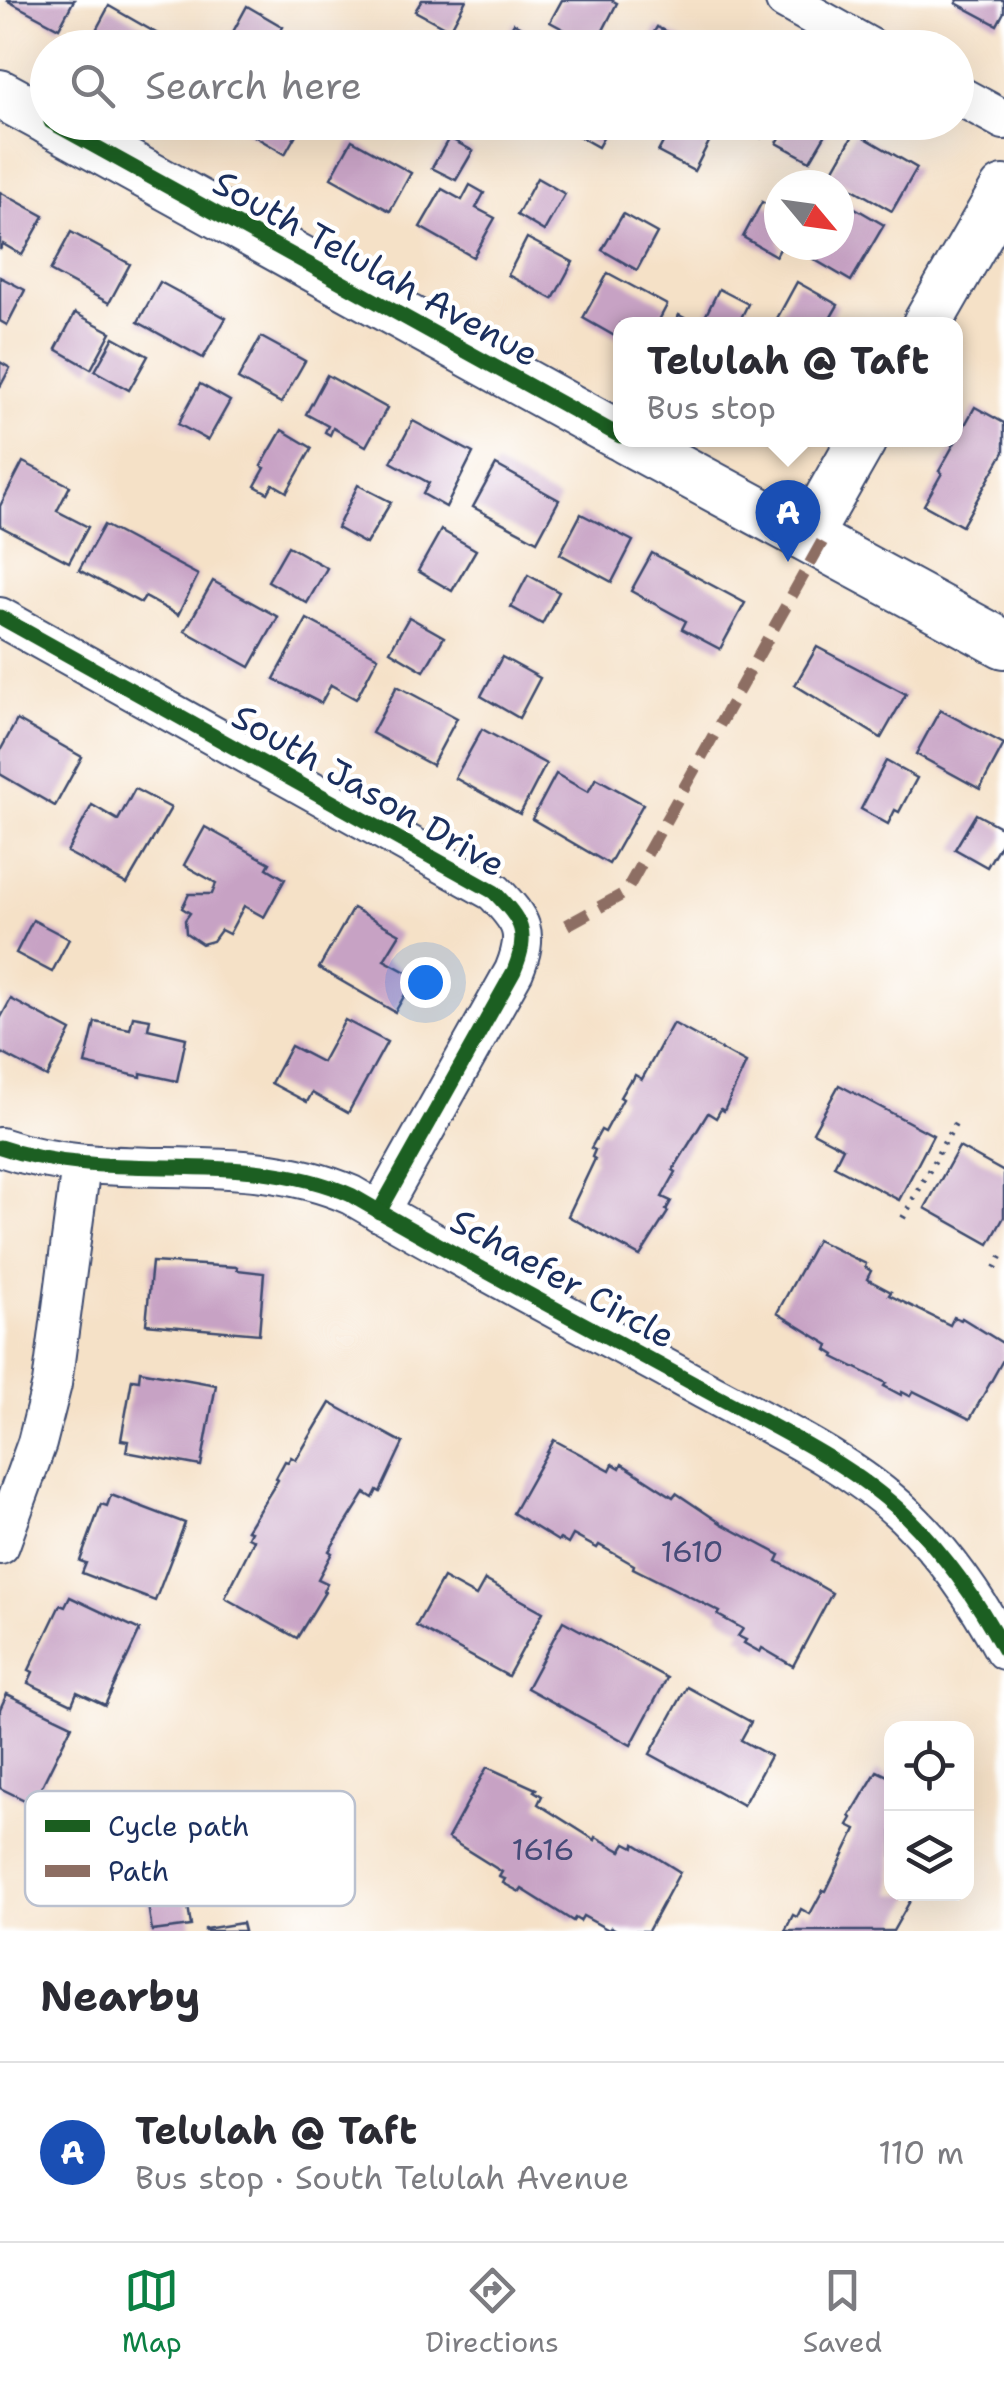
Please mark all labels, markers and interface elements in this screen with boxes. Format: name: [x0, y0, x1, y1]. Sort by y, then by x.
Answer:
search box: [30, 30, 974, 140]
icon: search: [65, 58, 120, 113]
text: Search here: [145, 60, 362, 111]
street label: South Telulah Avenue: [205, 159, 547, 377]
north arrow: [764, 170, 854, 260]
popup: [613, 317, 963, 447]
text: Telulah @ Taft: [647, 335, 929, 386]
text: Bus stop: [647, 386, 776, 429]
pin: A: [756, 480, 820, 562]
street label: South Jason Drive: [224, 693, 514, 887]
your location: [400, 957, 451, 1008]
street label: Schaefer Circle: [442, 1197, 684, 1359]
house number: 1610: [661, 1531, 723, 1572]
map controls: [884, 1721, 974, 1901]
button: locate: [884, 1721, 974, 1811]
legend: [25, 1791, 355, 1906]
text: Cycle path: [108, 1807, 250, 1845]
button: layers: [884, 1811, 974, 1901]
house number: 1616: [512, 1829, 574, 1870]
text: Path: [108, 1852, 169, 1890]
text: Nearby: [40, 1968, 200, 2024]
text: Telulah @ Taft: [135, 2105, 417, 2156]
text: A: [60, 2131, 85, 2174]
text: 110 m: [878, 2131, 964, 2174]
text: Bus stop · South Telulah Avenue: [135, 2156, 629, 2199]
tab: Map: [122, 2263, 182, 2361]
tab: Directions: [425, 2263, 559, 2361]
tab: Saved: [803, 2263, 882, 2361]

